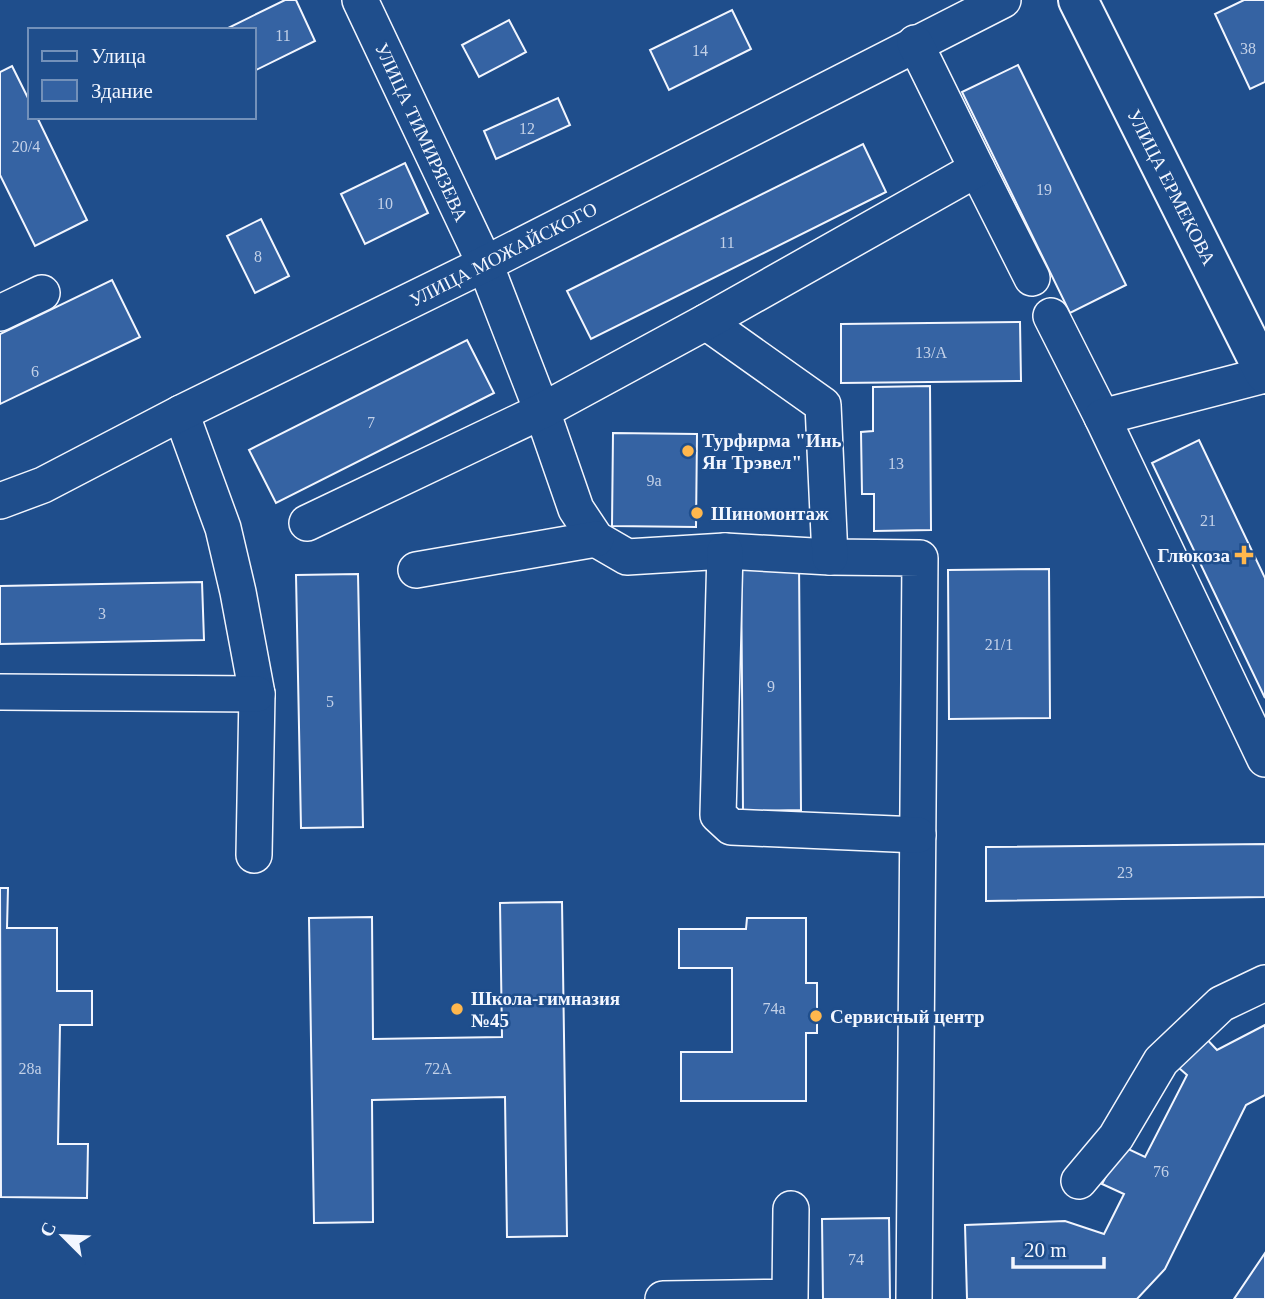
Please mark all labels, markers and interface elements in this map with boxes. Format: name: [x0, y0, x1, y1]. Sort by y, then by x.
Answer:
house number: 11: [275, 27, 291, 44]
legend: [28, 28, 256, 119]
street label: УЛИЦА ТИМИРЯЗЕВА: [371, 40, 472, 225]
house number: 38: [1240, 40, 1256, 57]
house number: 14: [692, 42, 708, 59]
text: Улица: [91, 44, 146, 68]
text: Здание: [91, 79, 153, 103]
street label: УЛИЦА ЕРМЕКОВА: [1123, 106, 1220, 269]
house number: 12: [519, 120, 535, 137]
house number: 20/4: [12, 138, 40, 155]
house number: 19: [1036, 181, 1052, 198]
house number: 10: [377, 195, 393, 212]
street label: УЛИЦА МОЖАЙСКОГО: [406, 198, 600, 311]
house number: 11: [719, 234, 735, 251]
house number: 8: [254, 248, 262, 265]
house number: 13/А: [915, 344, 947, 361]
house number: 6: [31, 363, 39, 380]
house number: 7: [367, 414, 375, 431]
place label: Турфирма "Инь Ян Трэвел": [702, 430, 842, 473]
marker: Турфирма "Инь Ян Трэвел": [680, 443, 696, 459]
house number: 13: [888, 455, 904, 472]
house number: 9а: [646, 472, 662, 489]
place label: Шиномонтаж: [711, 503, 829, 524]
marker: Шиномонтаж: [689, 505, 705, 521]
house number: 21: [1200, 512, 1216, 529]
place label: Глюкоза: [1158, 545, 1230, 566]
marker: Глюкоза: [1236, 547, 1252, 563]
house number: 3: [98, 605, 106, 622]
house number: 21/1: [985, 636, 1013, 653]
house number: 9: [767, 678, 775, 695]
house number: 5: [326, 693, 334, 710]
house number: 23: [1117, 864, 1133, 881]
place label: Школа-гимназия №45: [471, 988, 620, 1031]
house number: 74а: [762, 1000, 786, 1017]
marker: Школа-гимназия №45: [449, 1001, 465, 1017]
place label: Сервисный центр: [830, 1006, 985, 1027]
marker: Сервисный центр: [808, 1008, 824, 1024]
house number: 28а: [18, 1060, 42, 1077]
house number: 72А: [424, 1060, 452, 1077]
house number: 76: [1153, 1163, 1169, 1180]
north arrow: [28, 1201, 98, 1271]
text: С: [36, 1219, 60, 1240]
scale bar: [1013, 1226, 1104, 1270]
text: 20 m: [1024, 1238, 1067, 1262]
house number: 74: [848, 1251, 864, 1268]

